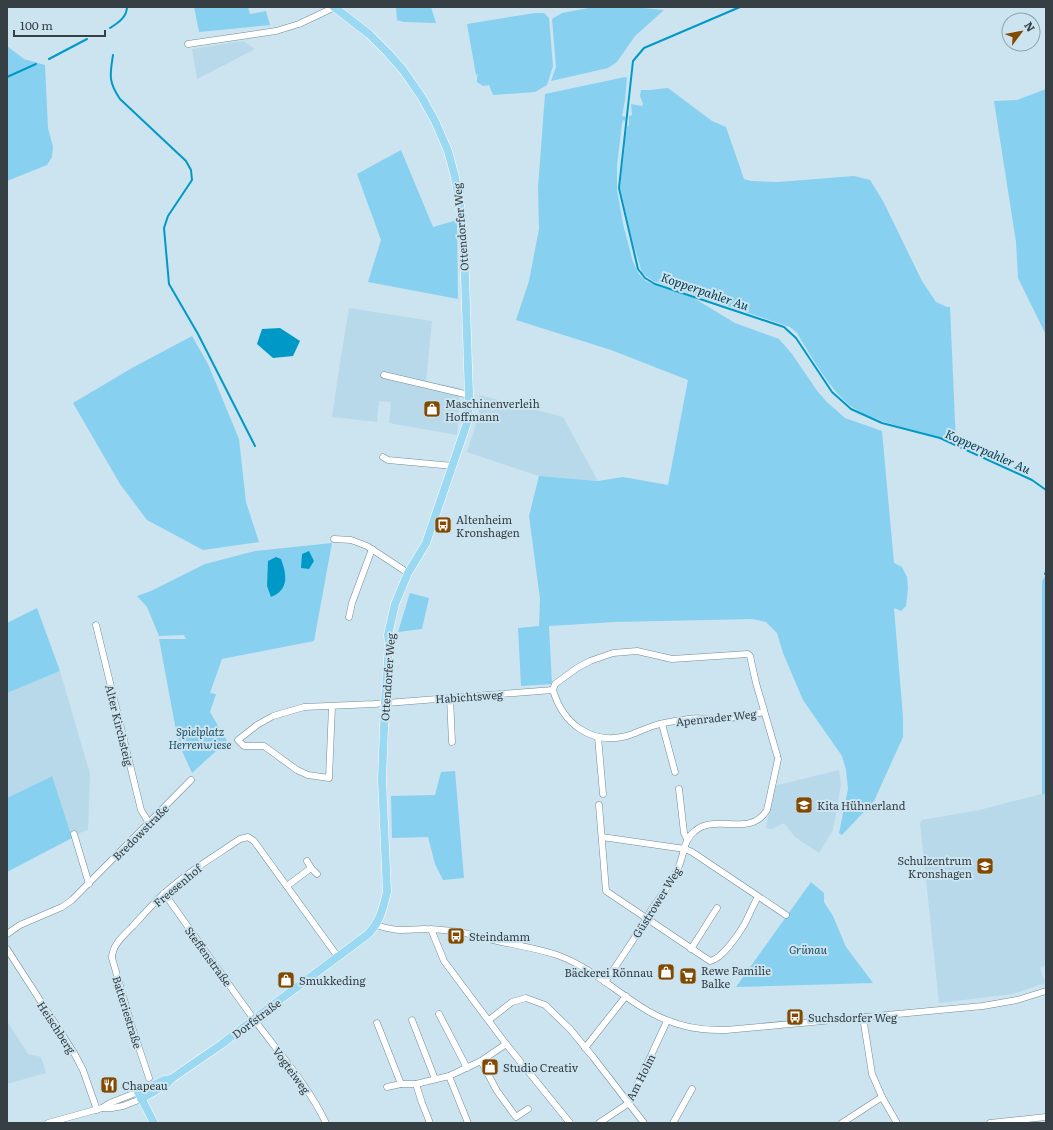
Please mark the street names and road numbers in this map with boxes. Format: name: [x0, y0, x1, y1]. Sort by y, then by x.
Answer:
street label: Ottendorfer Weg: [448, 182, 472, 272]
street label: Ottendorfer Weg: [376, 632, 398, 722]
street label: Alter Kirchsteig: [102, 683, 138, 768]
street label: Habichtsweg: [435, 686, 504, 706]
street label: Apenrader Weg: [675, 705, 758, 729]
street label: Bredowstraße: [108, 800, 172, 864]
street label: Freesenhof: [149, 860, 205, 910]
street label: Güstrower Weg: [628, 863, 685, 941]
street label: Steffenstraße: [182, 923, 236, 989]
street label: Batteriestraße: [109, 974, 147, 1051]
street label: Dorfstraße: [228, 994, 284, 1042]
street label: Heischberg: [34, 998, 80, 1057]
street label: Vogteiweg: [270, 1043, 315, 1097]
street label: Am Holm: [621, 1051, 659, 1103]

